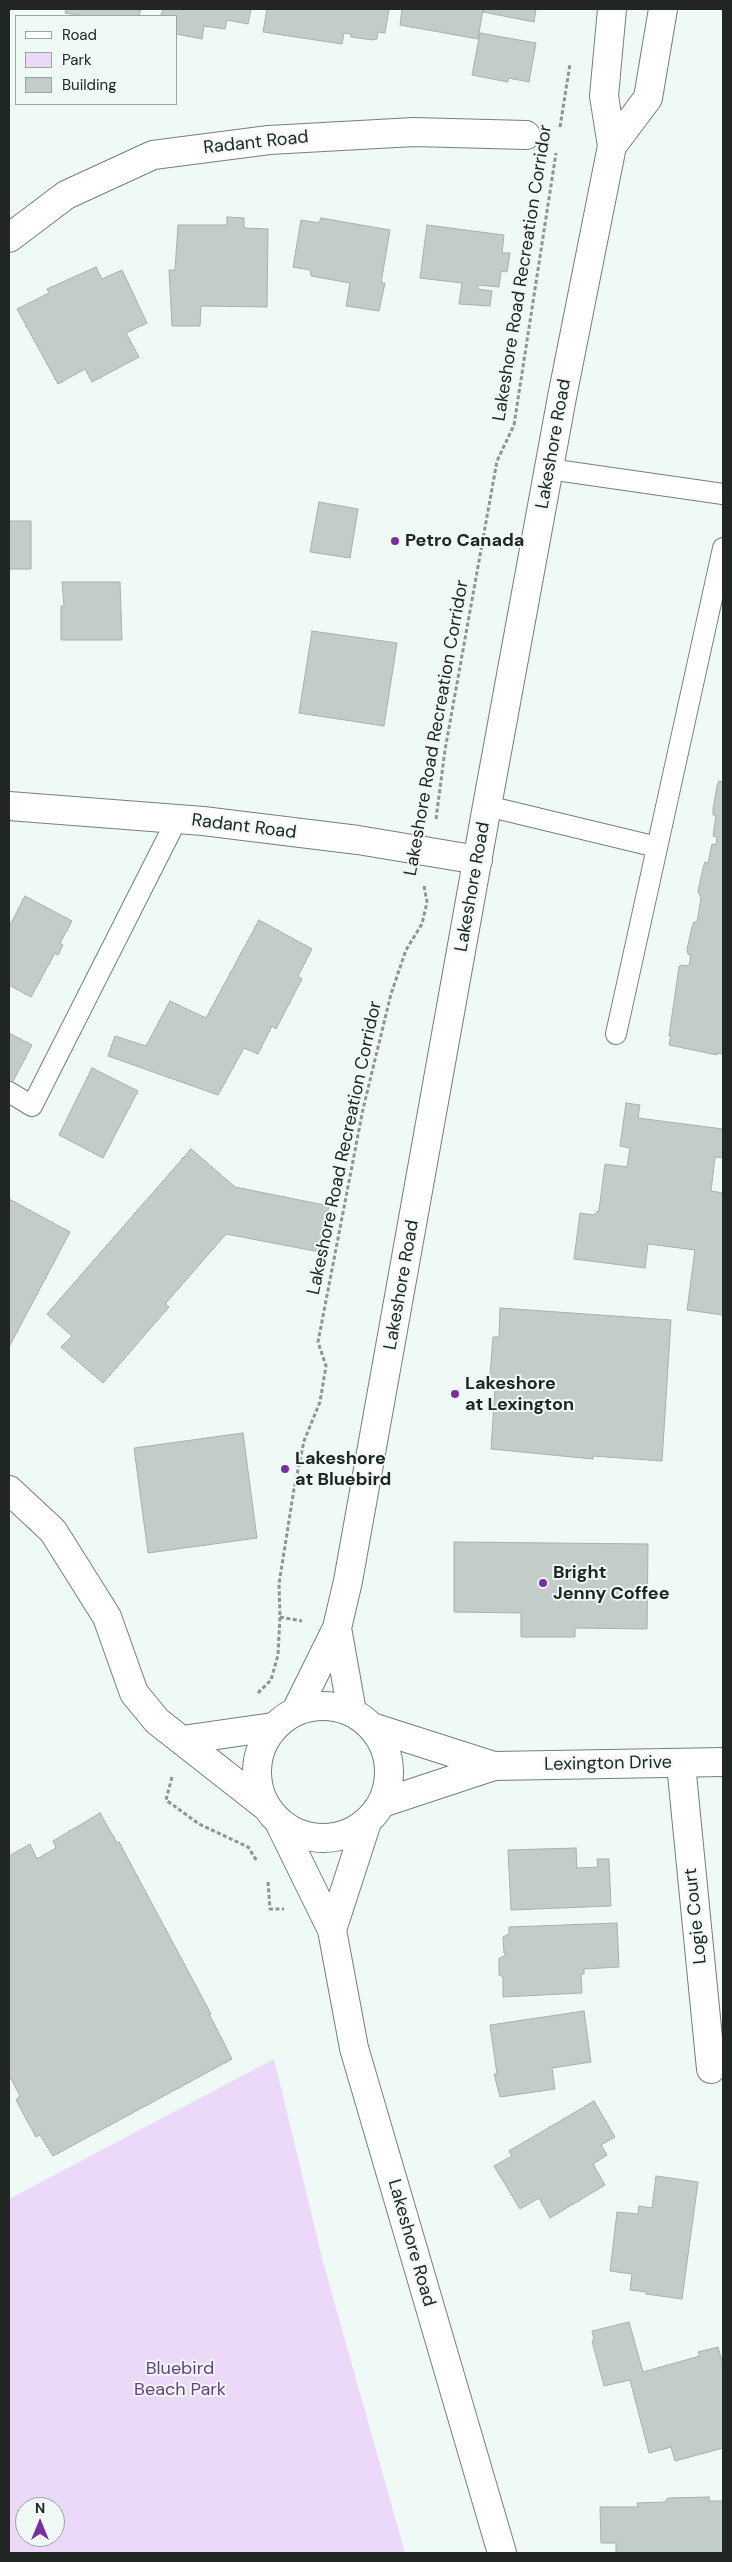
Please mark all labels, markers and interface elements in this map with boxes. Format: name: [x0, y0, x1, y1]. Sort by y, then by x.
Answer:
legend: [15, 15, 178, 105]
text: Road: [62, 25, 97, 45]
text: Park: [62, 50, 92, 70]
text: Building: [62, 75, 117, 95]
street label: Lakeshore Road Recreation Corridor: [489, 123, 557, 423]
street label: Radant Road: [202, 127, 310, 159]
street label: Lakeshore Road: [532, 378, 576, 510]
place label: Petro Canada: [405, 530, 524, 552]
marker: Petro Canada: [389, 535, 401, 547]
street label: Lakeshore Road Recreation Corridor: [400, 579, 474, 877]
street label: Radant Road: [190, 810, 298, 844]
street label: Lakeshore Road: [451, 821, 495, 953]
street label: Lakeshore Road Recreation Corridor: [303, 999, 387, 1297]
street label: Lakeshore Road: [380, 1219, 424, 1351]
place label: Lakeshore at Lexington: [465, 1373, 574, 1416]
marker: Lakeshore at Lexington: [449, 1388, 461, 1400]
place label: Lakeshore at Bluebird: [295, 1448, 391, 1490]
marker: Lakeshore at Bluebird: [279, 1463, 291, 1475]
place label: Bright Jenny Coffee: [553, 1562, 669, 1605]
marker: Bright Jenny Coffee: [537, 1577, 549, 1589]
street label: Lexington Drive: [544, 1752, 672, 1776]
street label: Logie Court: [680, 1867, 712, 1965]
street label: Lakeshore Road: [383, 2177, 439, 2309]
park label: Bluebird Beach Park: [134, 2358, 226, 2400]
north arrow: [15, 2497, 65, 2547]
text: N: [35, 2499, 45, 2517]

